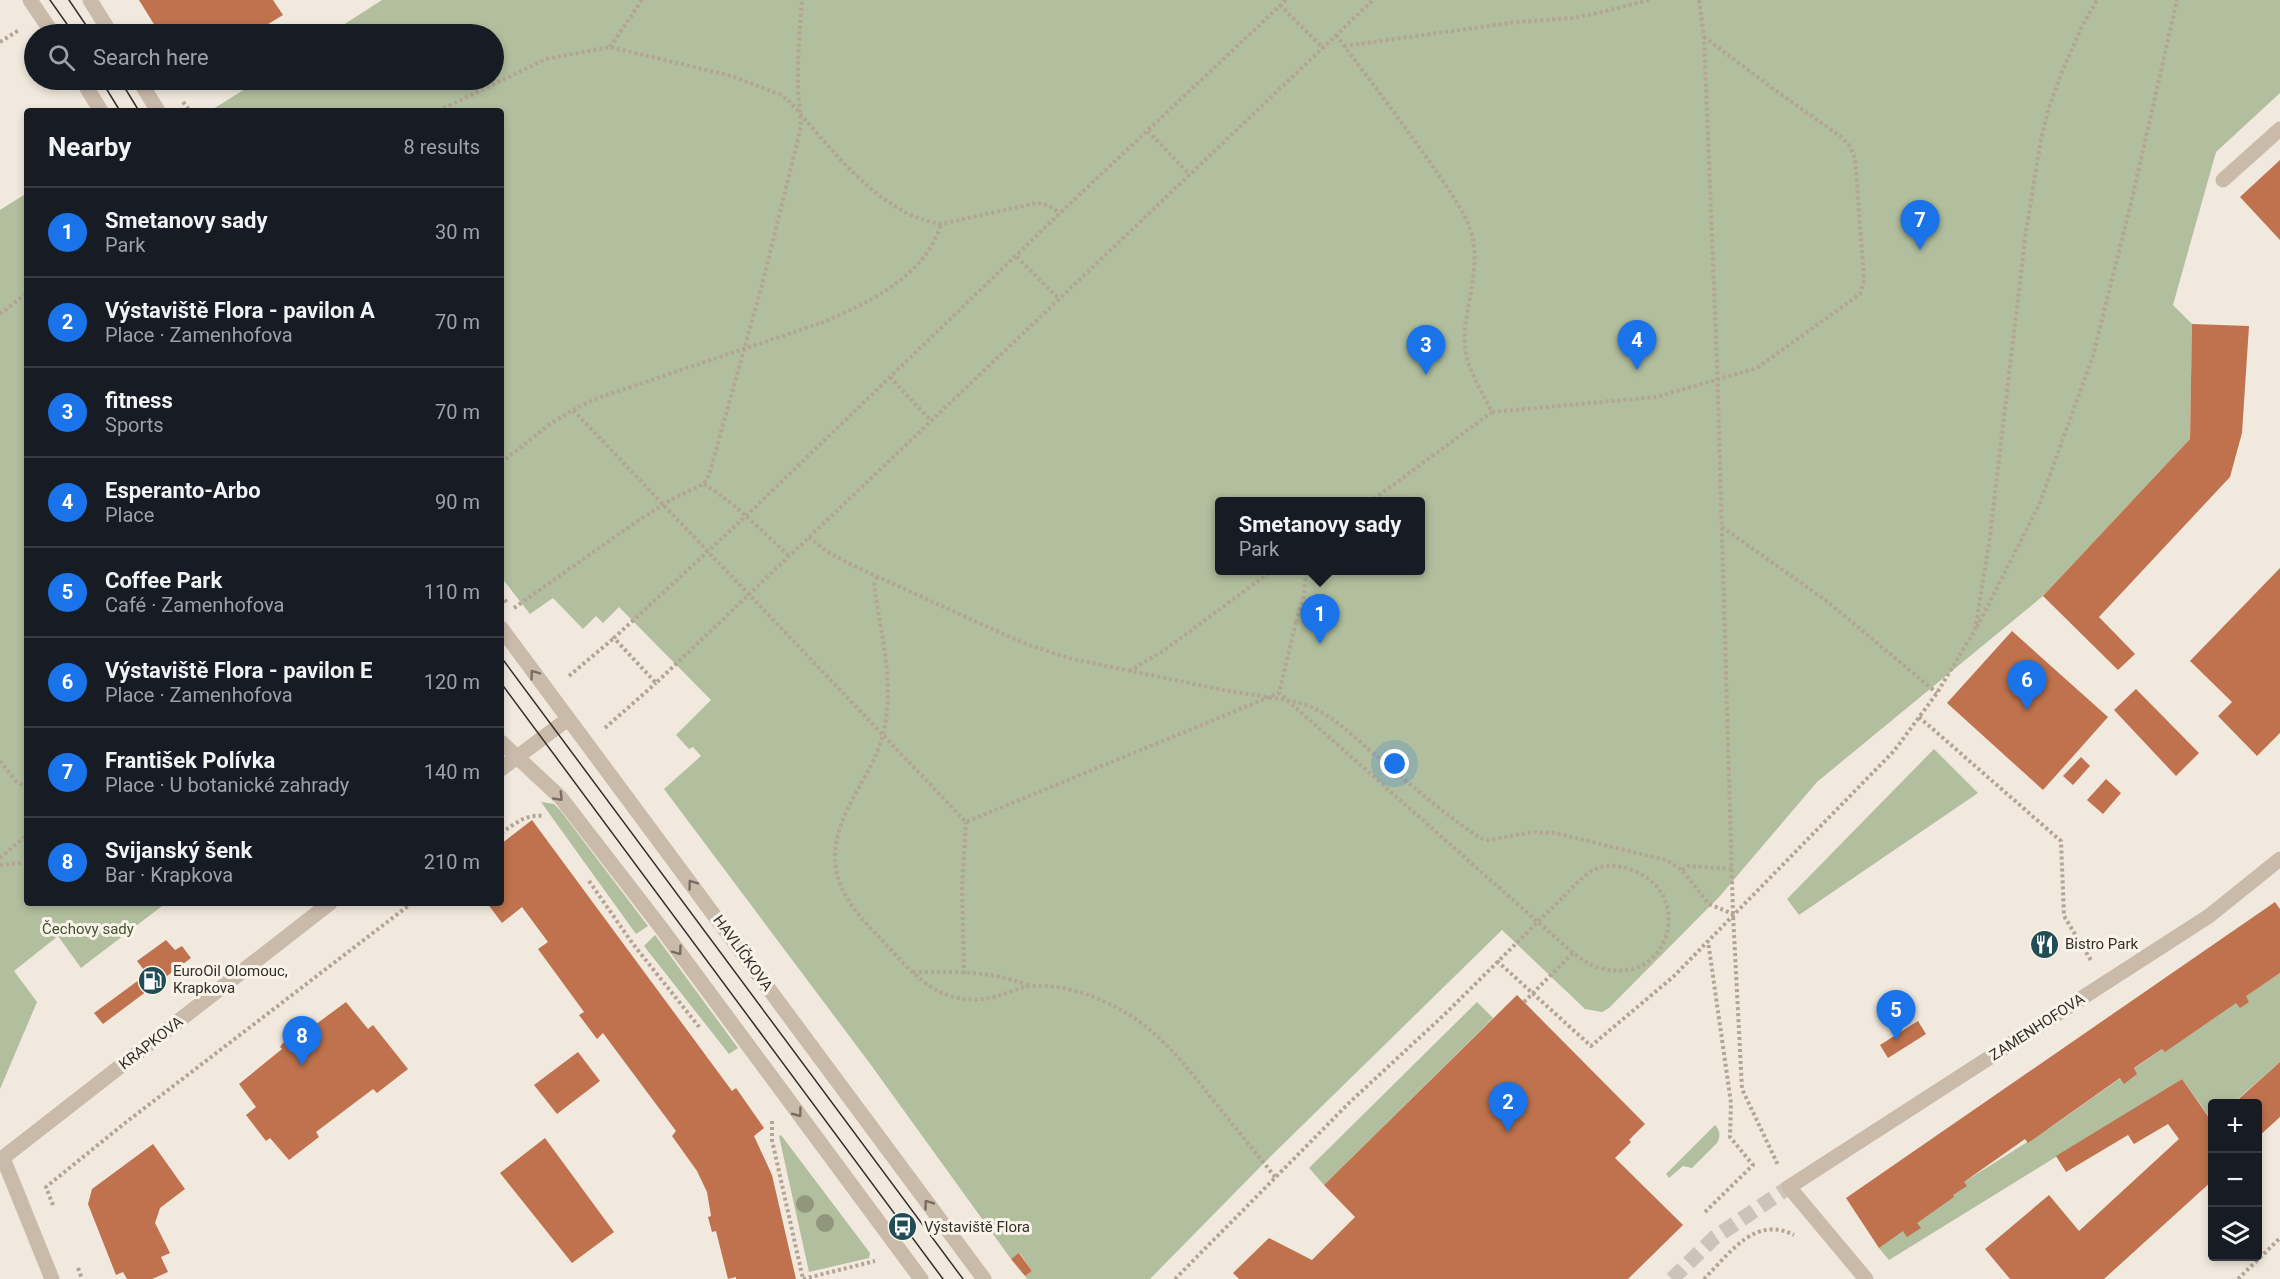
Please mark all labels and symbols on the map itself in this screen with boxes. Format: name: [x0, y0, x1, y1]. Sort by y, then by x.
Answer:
pin: 7: [1900, 200, 1940, 250]
pin: 4: [1618, 320, 1656, 370]
pin: 3: [1406, 326, 1446, 375]
pin: 1: [1300, 594, 1340, 644]
pin: 6: [2008, 660, 2046, 710]
one-way arrow: [531, 669, 542, 680]
your location: [1380, 749, 1409, 778]
one-way arrow: [552, 789, 563, 800]
one-way arrow: [688, 879, 699, 890]
street label: HAVLÍČKOVA: [709, 911, 777, 995]
park label: Čechovy sady: [42, 920, 134, 938]
restaurant icon: Bistro Park: [2028, 928, 2060, 960]
place label: Bistro Park: [2065, 935, 2138, 953]
one-way arrow: [671, 945, 682, 956]
place label: EuroOil Olomouc, Krapkova: [173, 962, 288, 997]
fuel station icon: EuroOil Olomouc, Krapkova: [136, 964, 168, 996]
pin: 5: [1876, 990, 1916, 1040]
street label: ZAMENHOFOVA: [1986, 990, 2088, 1064]
street label: KRAPKOVA: [115, 1012, 187, 1074]
pin: 8: [282, 1016, 322, 1066]
pin: 2: [1488, 1082, 1528, 1132]
one-way arrow: [790, 1107, 801, 1118]
one-way arrow: [924, 1200, 935, 1211]
bus stop icon: Výstaviště Flora: [887, 1211, 919, 1243]
place label: Výstaviště Flora: [924, 1218, 1030, 1236]

